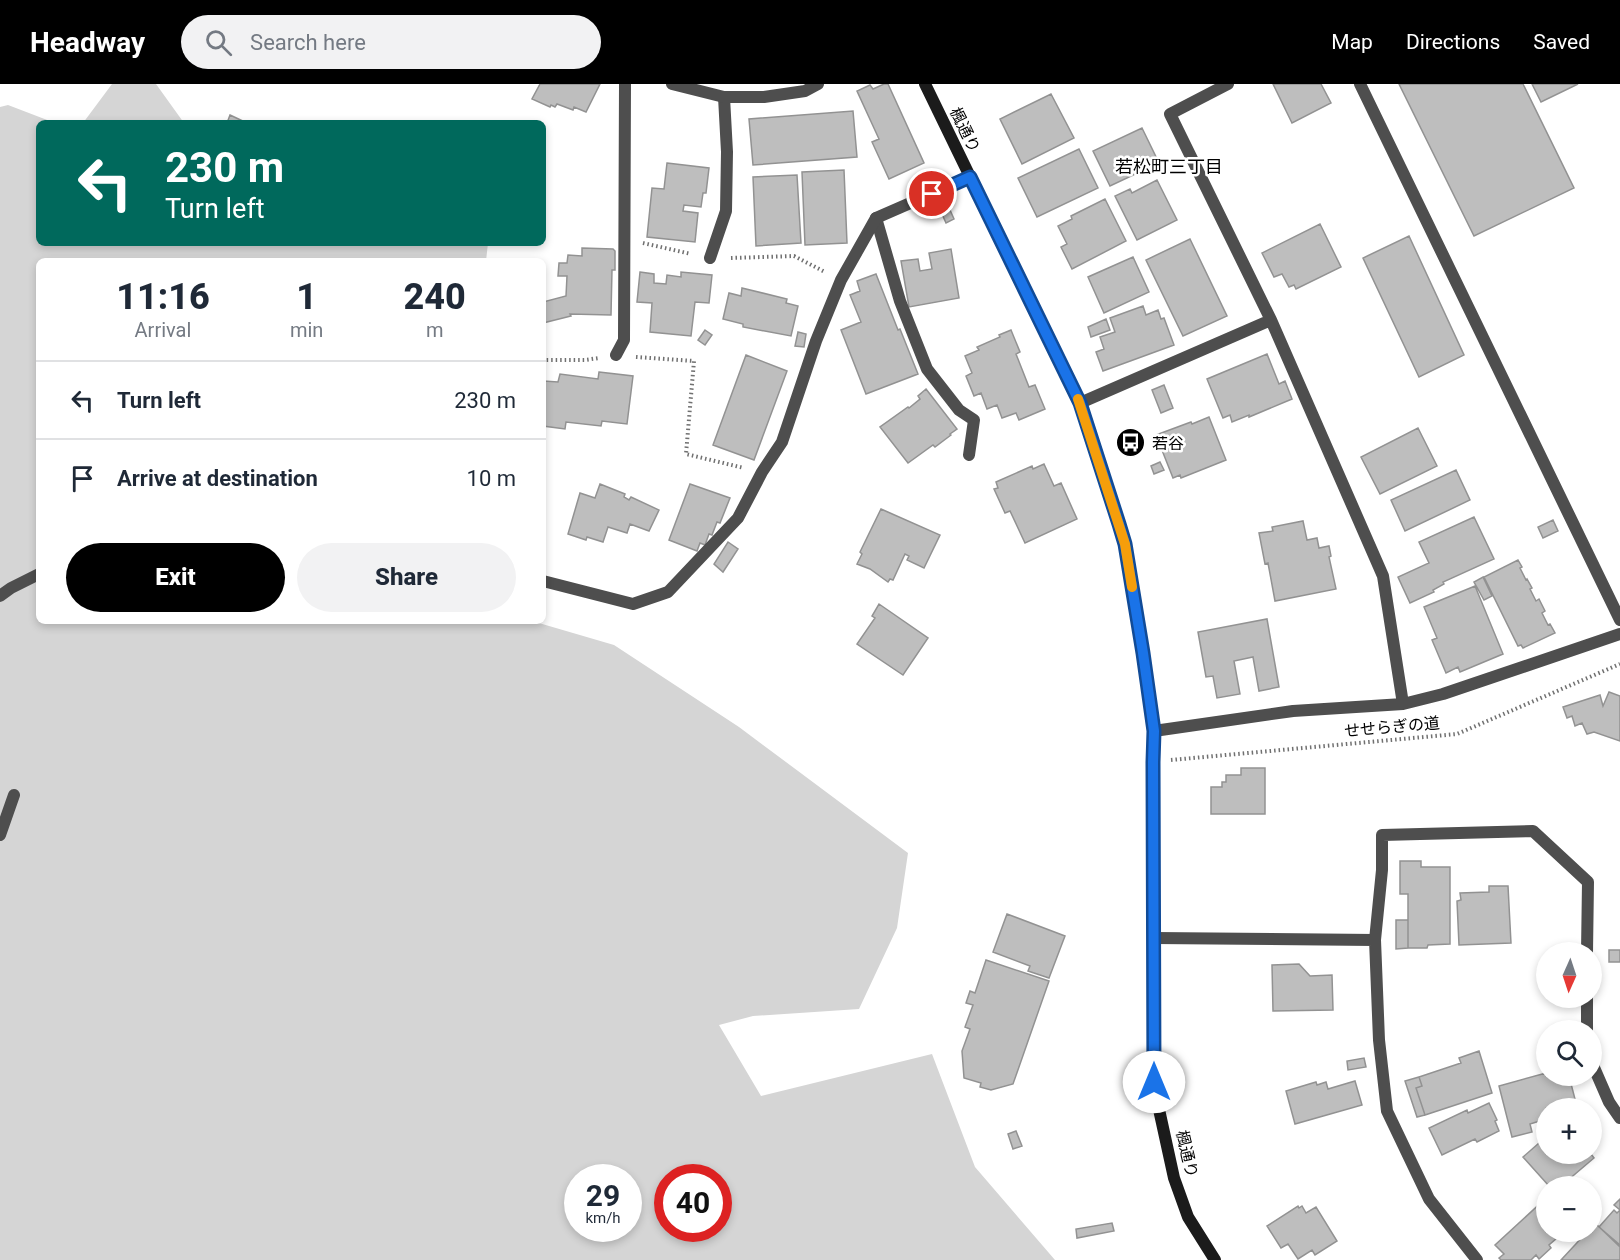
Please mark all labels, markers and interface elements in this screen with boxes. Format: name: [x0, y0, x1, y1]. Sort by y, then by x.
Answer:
search box: [181, 15, 601, 69]
text: Headway: [30, 26, 145, 59]
icon: search: [202, 26, 235, 59]
text: Search here: [250, 30, 366, 55]
text: Map: [1331, 30, 1373, 54]
text: Directions: [1406, 30, 1500, 54]
text: Saved: [1533, 30, 1590, 54]
street label: 楓通り: [946, 104, 984, 156]
text: 230 m: [165, 143, 284, 192]
icon: left: [66, 144, 144, 222]
district label: 若松町三丁目: [1115, 156, 1223, 177]
pin: [906, 168, 957, 219]
icon: arrive: [915, 177, 948, 210]
text: Turn left: [165, 193, 265, 225]
text: 11:16: [116, 276, 210, 318]
text: 1: [296, 276, 317, 318]
text: 240: [404, 276, 466, 318]
text: Arrival: [135, 318, 191, 342]
text: min: [290, 318, 323, 342]
text: m: [426, 318, 443, 342]
icon: left: [66, 384, 99, 417]
text: Turn left: [117, 388, 201, 413]
text: 230 m: [454, 388, 516, 413]
bus stop icon: 若谷: [1115, 427, 1147, 459]
place label: 若谷: [1152, 434, 1184, 453]
icon: arrive: [66, 462, 99, 495]
text: Arrive at destination: [117, 466, 318, 491]
text: 10 m: [467, 466, 516, 491]
button: Exit: [66, 543, 285, 612]
button: Share: [297, 543, 516, 612]
street label: せせらぎの道: [1343, 713, 1441, 741]
north arrow: [1536, 942, 1602, 1008]
map controls: [1536, 942, 1602, 1242]
button: search: [1536, 1020, 1602, 1086]
position arrow: [1122, 1050, 1186, 1114]
button: +: [1536, 1098, 1602, 1164]
street label: 楓通り: [1172, 1128, 1202, 1180]
speed limit sign: 40: [654, 1164, 732, 1242]
button: −: [1536, 1176, 1602, 1242]
text: 29: [586, 1178, 620, 1213]
text: km/h: [585, 1209, 621, 1227]

